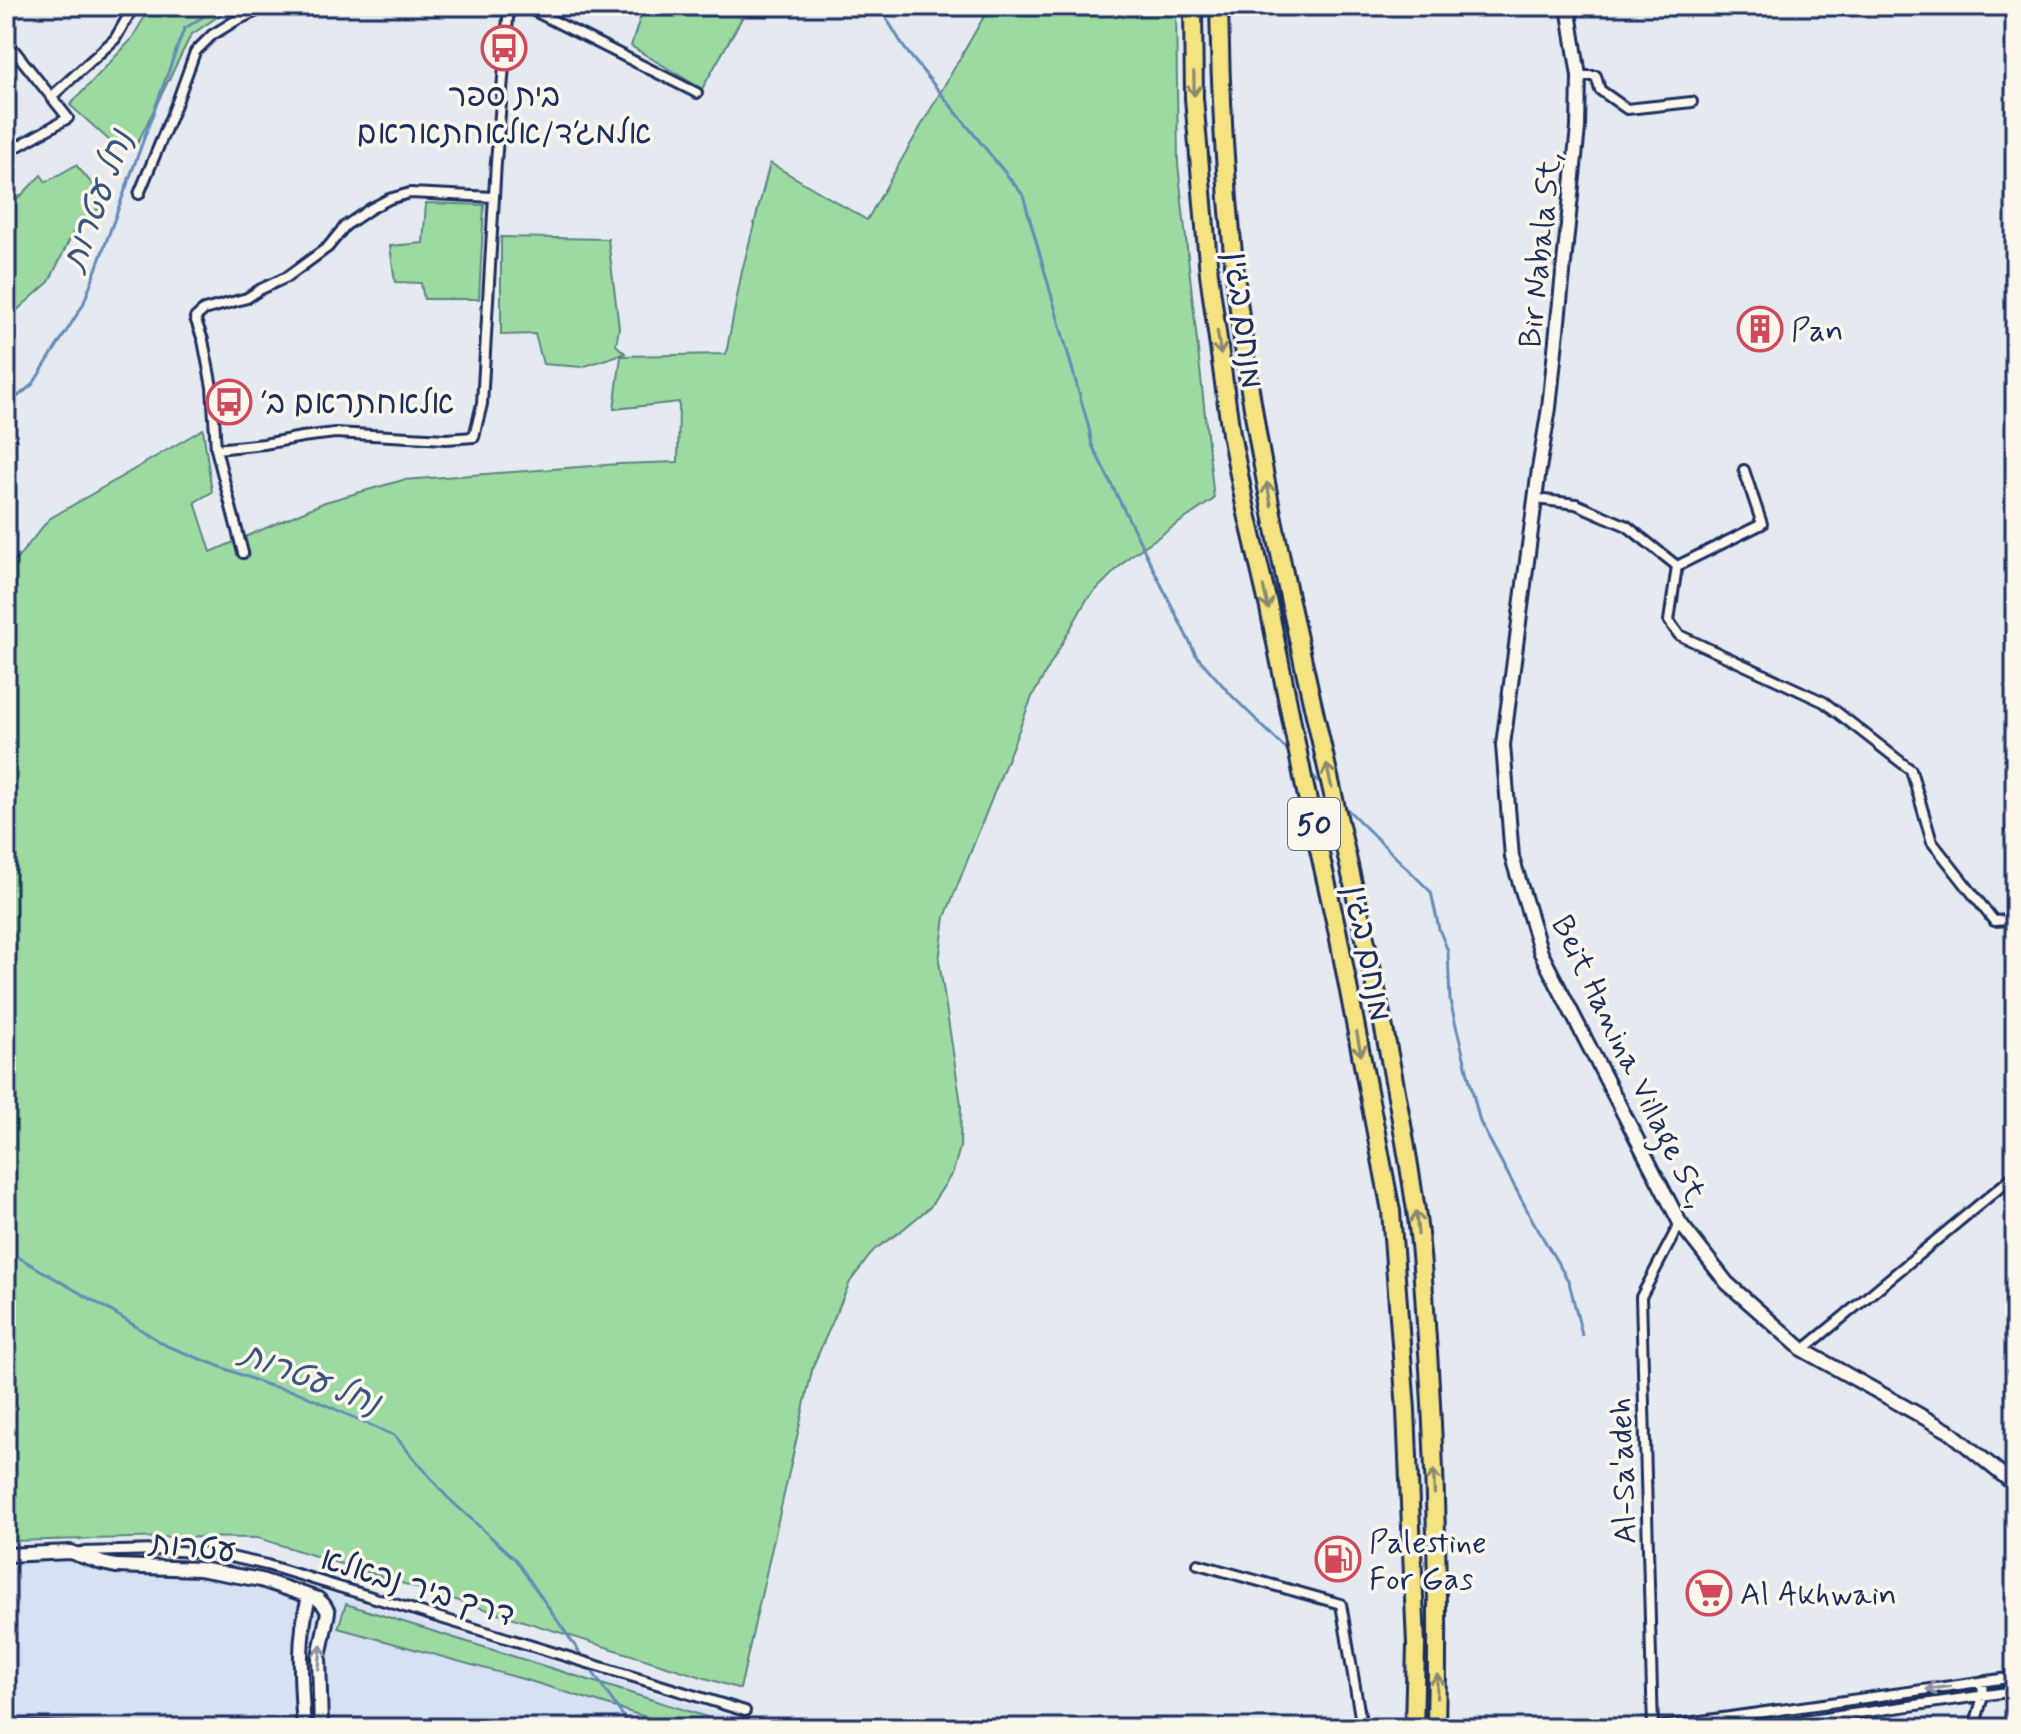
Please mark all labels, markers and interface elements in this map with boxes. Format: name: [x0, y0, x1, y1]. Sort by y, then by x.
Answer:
bus stop icon: בית ספר אלמג׳ד/אלאחתאראם: [480, 24, 528, 72]
one-way arrow: [1186, 70, 1202, 97]
place label: בית ספר אלמג׳ד/אלאחתאראם: [357, 76, 651, 155]
water label: נחל עטרות: [51, 123, 145, 280]
street label: Bir Nabala St,: [1510, 150, 1572, 350]
street label: מנחם בגין: [1214, 249, 1272, 391]
building icon: Pan: [1736, 305, 1784, 353]
place label: Pan: [1791, 310, 1844, 352]
one-way arrow: [1212, 330, 1227, 355]
bus stop icon: אלאחתראם ב׳: [205, 378, 253, 426]
place label: אלאחתראם ב׳: [260, 383, 454, 425]
one-way arrow: [1261, 482, 1276, 507]
one-way arrow: [1259, 585, 1274, 610]
one-way arrow: [1321, 763, 1336, 789]
road number: 50: [1288, 798, 1340, 850]
street label: מנחם בגין: [1333, 882, 1401, 1025]
street label: Beit Hanina Village St,: [1537, 909, 1718, 1216]
one-way arrow: [1353, 1031, 1368, 1057]
one-way arrow: [1410, 1210, 1425, 1237]
water label: נחל עטרות: [231, 1331, 388, 1427]
street label: Al-Sa'adeh: [1600, 1397, 1648, 1545]
one-way arrow: [1426, 1469, 1441, 1496]
street label: עטרות: [146, 1522, 238, 1573]
place label: Palestine For Gas: [1369, 1522, 1487, 1601]
fuel station icon: Palestine For Gas: [1314, 1535, 1362, 1583]
street label: דרך ביר נבאלא: [315, 1538, 520, 1637]
supermarket icon: Al Akhwain: [1685, 1569, 1733, 1617]
place label: Al Akhwain: [1740, 1574, 1897, 1616]
one-way arrow: [312, 1644, 327, 1670]
one-way arrow: [1429, 1673, 1445, 1700]
one-way arrow: [1926, 1681, 1951, 1696]

